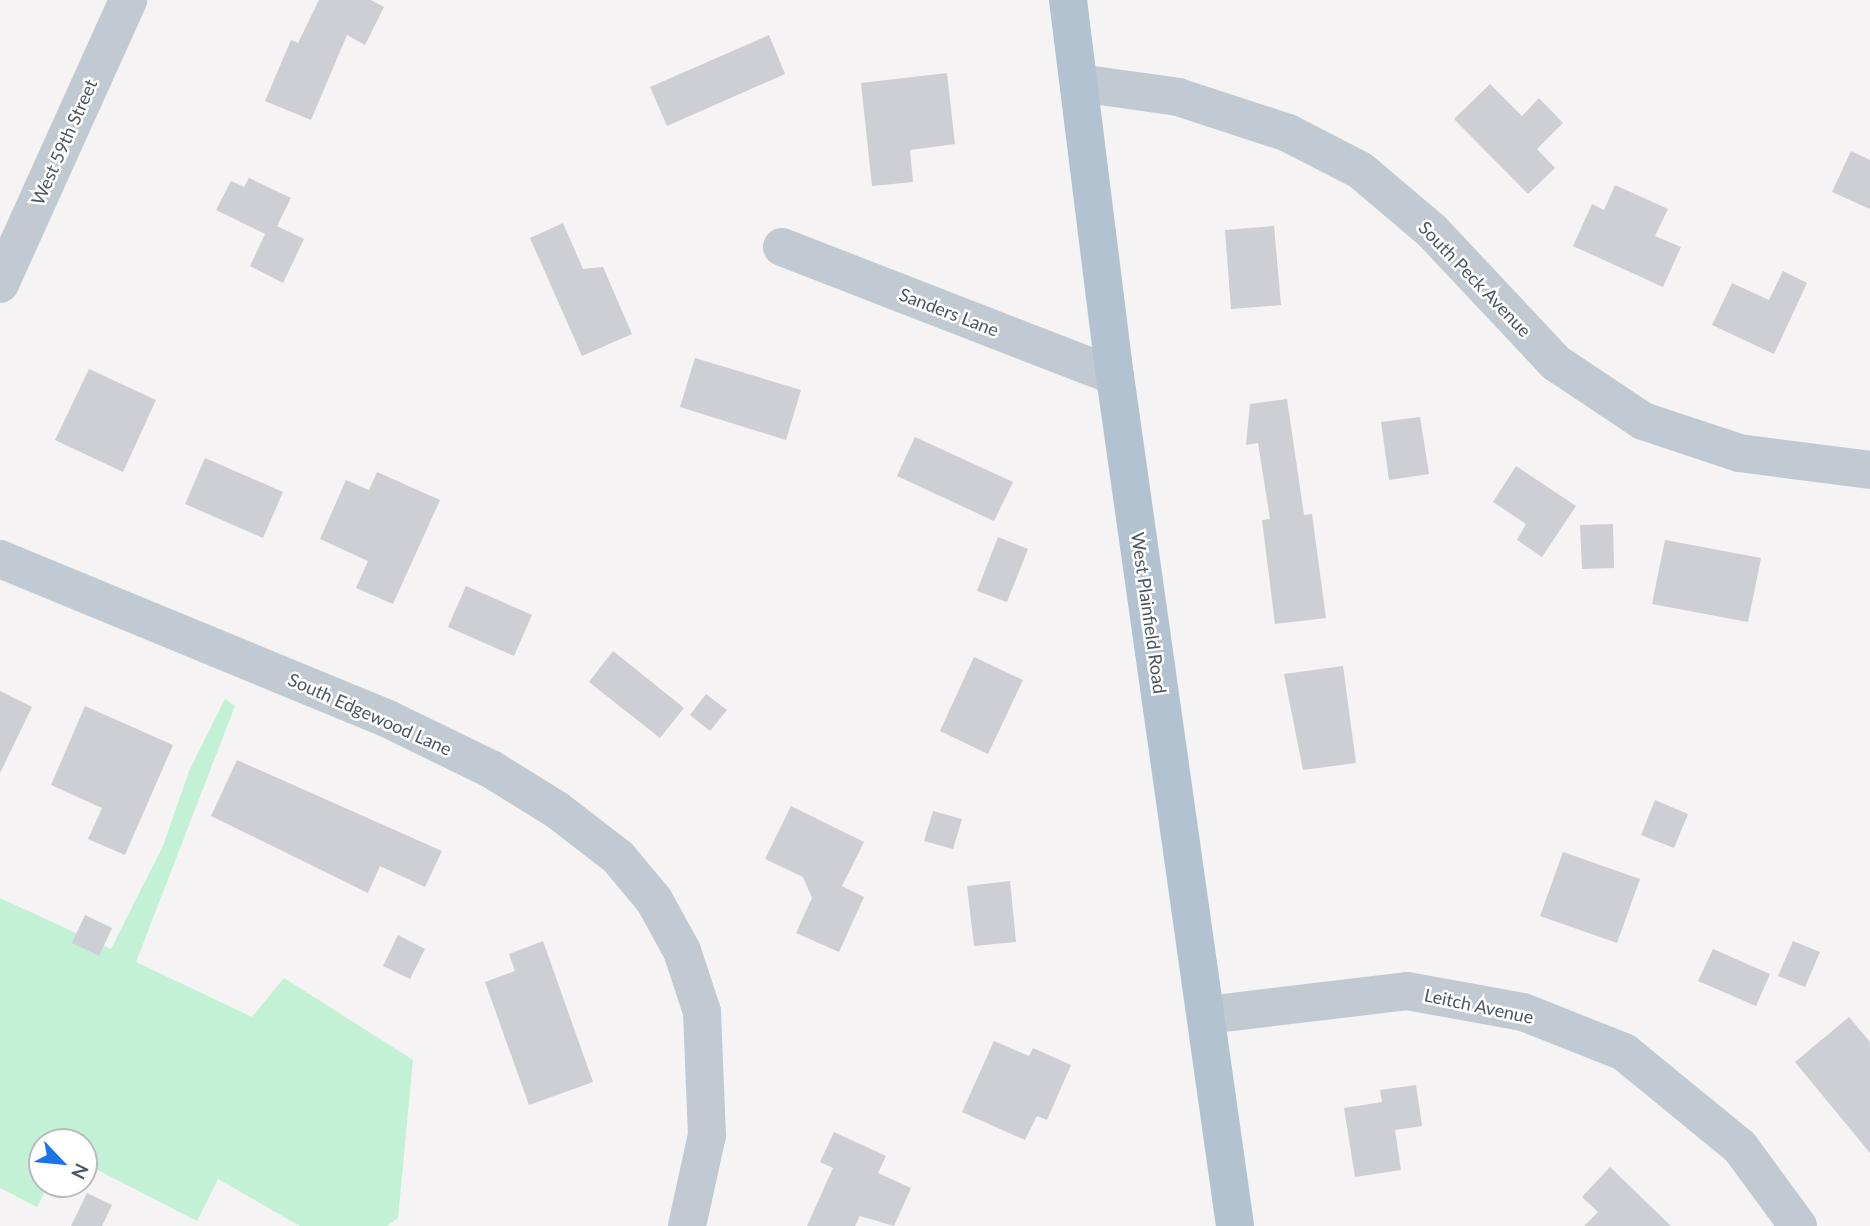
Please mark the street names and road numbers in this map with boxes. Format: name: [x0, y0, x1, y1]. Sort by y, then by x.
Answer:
street label: West 59th Street: [27, 76, 101, 208]
street label: South Peck Avenue: [1414, 217, 1536, 341]
street label: Sanders Lane: [896, 283, 1002, 341]
street label: West Plainfield Road: [1127, 531, 1171, 695]
street label: South Edgewood Lane: [285, 668, 455, 760]
street label: Leitch Avenue: [1422, 984, 1536, 1028]

